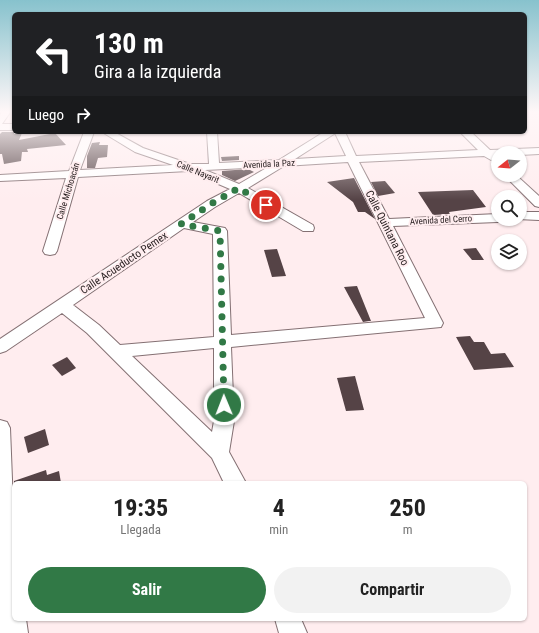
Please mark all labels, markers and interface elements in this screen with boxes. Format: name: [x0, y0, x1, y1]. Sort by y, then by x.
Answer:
text: 130 m: [94, 27, 164, 60]
icon: left: [28, 28, 80, 80]
text: Gira a la izquierda: [94, 61, 221, 82]
icon: right: [72, 104, 94, 126]
text: Luego: [28, 106, 64, 124]
north arrow: [491, 146, 527, 182]
map controls: [491, 146, 527, 270]
street label: Avenida la Paz: [243, 158, 295, 170]
street label: Calle Nayarit: [175, 159, 221, 185]
street label: Calle Michoacán: [55, 161, 81, 221]
pin: [249, 188, 283, 222]
street label: Calle Quintana Roo: [362, 188, 412, 268]
button: search: [491, 190, 527, 226]
icon: arrive: [255, 194, 277, 216]
street label: Avenida del Cerro: [410, 213, 473, 227]
street label: Calle Acueducto Pemex: [78, 229, 170, 297]
button: layers: [491, 234, 527, 270]
position arrow: [203, 384, 245, 426]
text: 19:35: [113, 494, 168, 522]
text: 4: [273, 494, 285, 522]
text: 250: [389, 494, 426, 522]
text: Llegada: [120, 522, 161, 537]
text: min: [269, 522, 288, 537]
text: m: [403, 522, 413, 537]
button: Salir: [28, 567, 266, 613]
button: Compartir: [274, 567, 511, 613]

